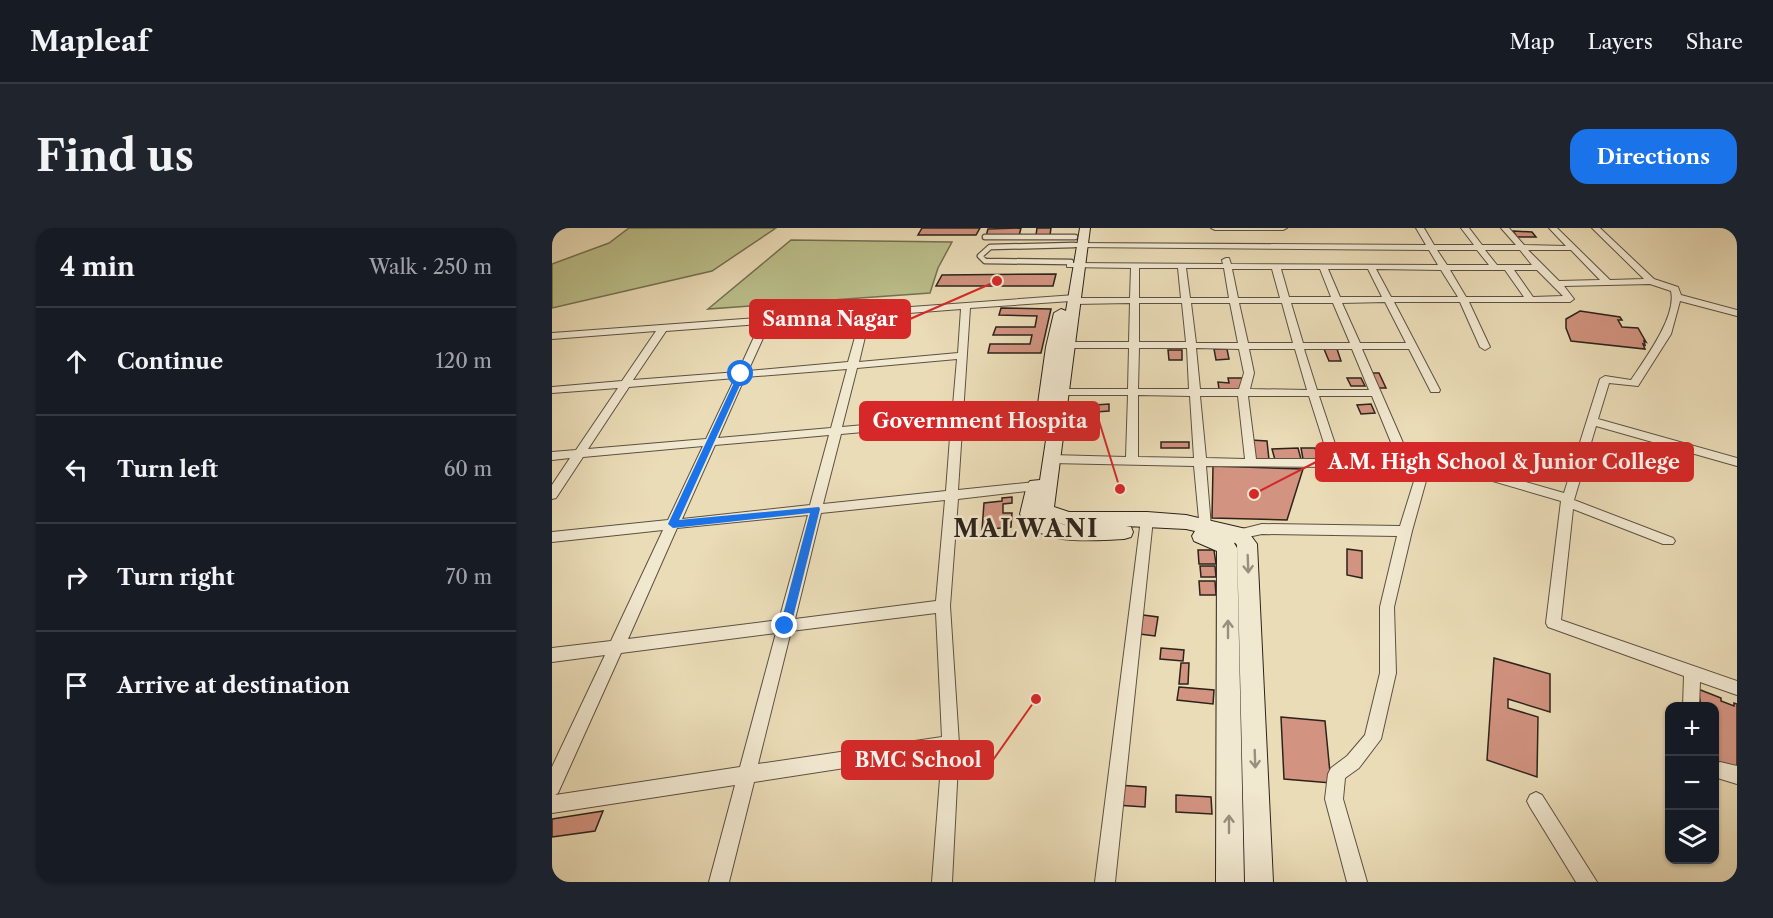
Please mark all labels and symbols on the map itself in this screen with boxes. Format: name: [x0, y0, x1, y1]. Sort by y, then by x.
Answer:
callout: Samna Nagar: [750, 300, 910, 338]
text: Samna Nagar: [762, 307, 898, 331]
route start: [727, 360, 753, 386]
callout: Government Hospita: [860, 402, 1099, 440]
text: Government Hospita: [873, 409, 1088, 433]
callout: A.M. High School & Junior College: [1316, 443, 1693, 481]
text: A.M. High School & Junior College: [1327, 450, 1680, 474]
district label: MALWANI: [953, 514, 1099, 543]
one-way arrow: [1242, 554, 1253, 574]
route end: [771, 612, 797, 638]
one-way arrow: [1222, 619, 1234, 639]
callout: BMC School: [842, 741, 993, 779]
text: BMC School: [855, 748, 981, 772]
one-way arrow: [1249, 749, 1260, 769]
one-way arrow: [1223, 814, 1235, 834]

